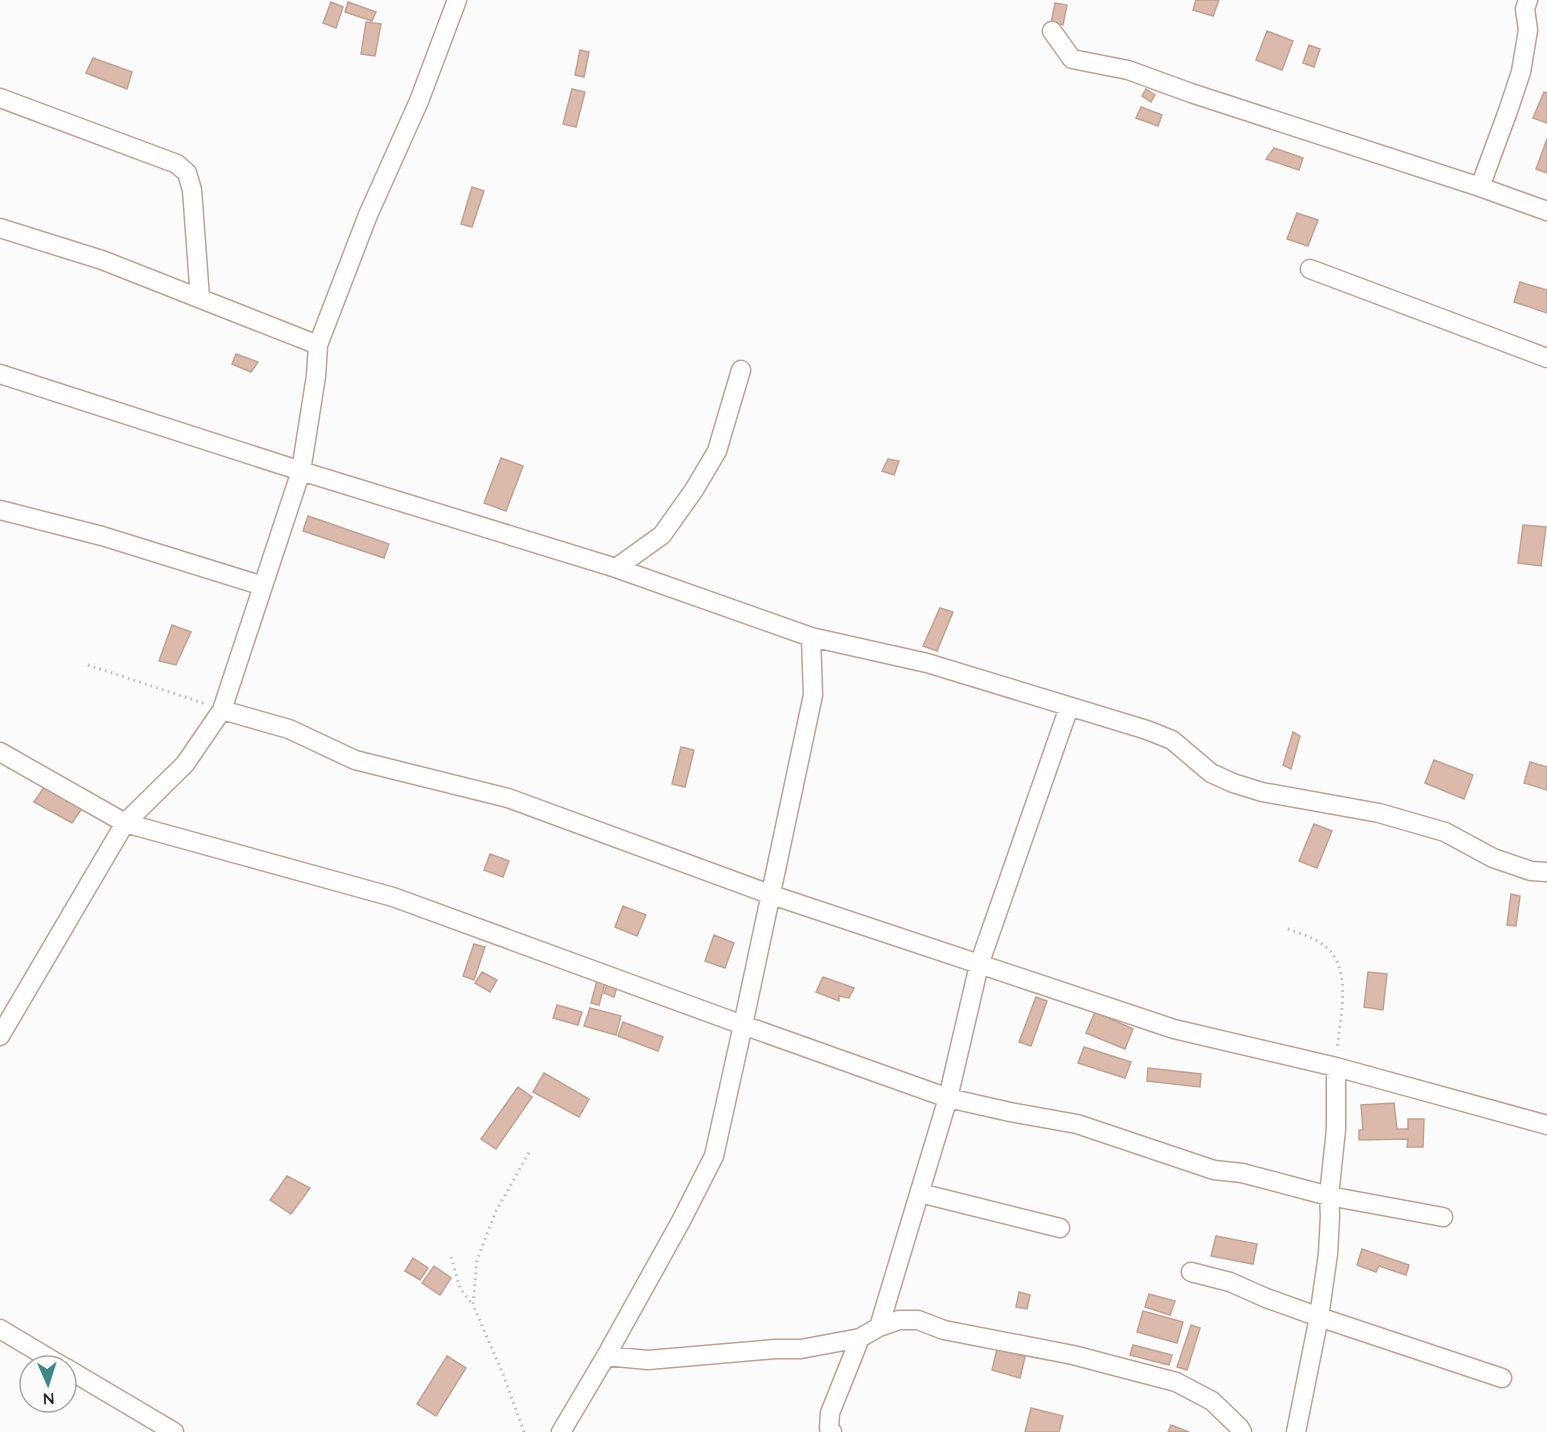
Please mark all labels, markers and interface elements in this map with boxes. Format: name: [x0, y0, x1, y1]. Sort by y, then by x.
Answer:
north arrow: [18, 1354, 78, 1414]
text: N: [42, 1389, 55, 1409]

